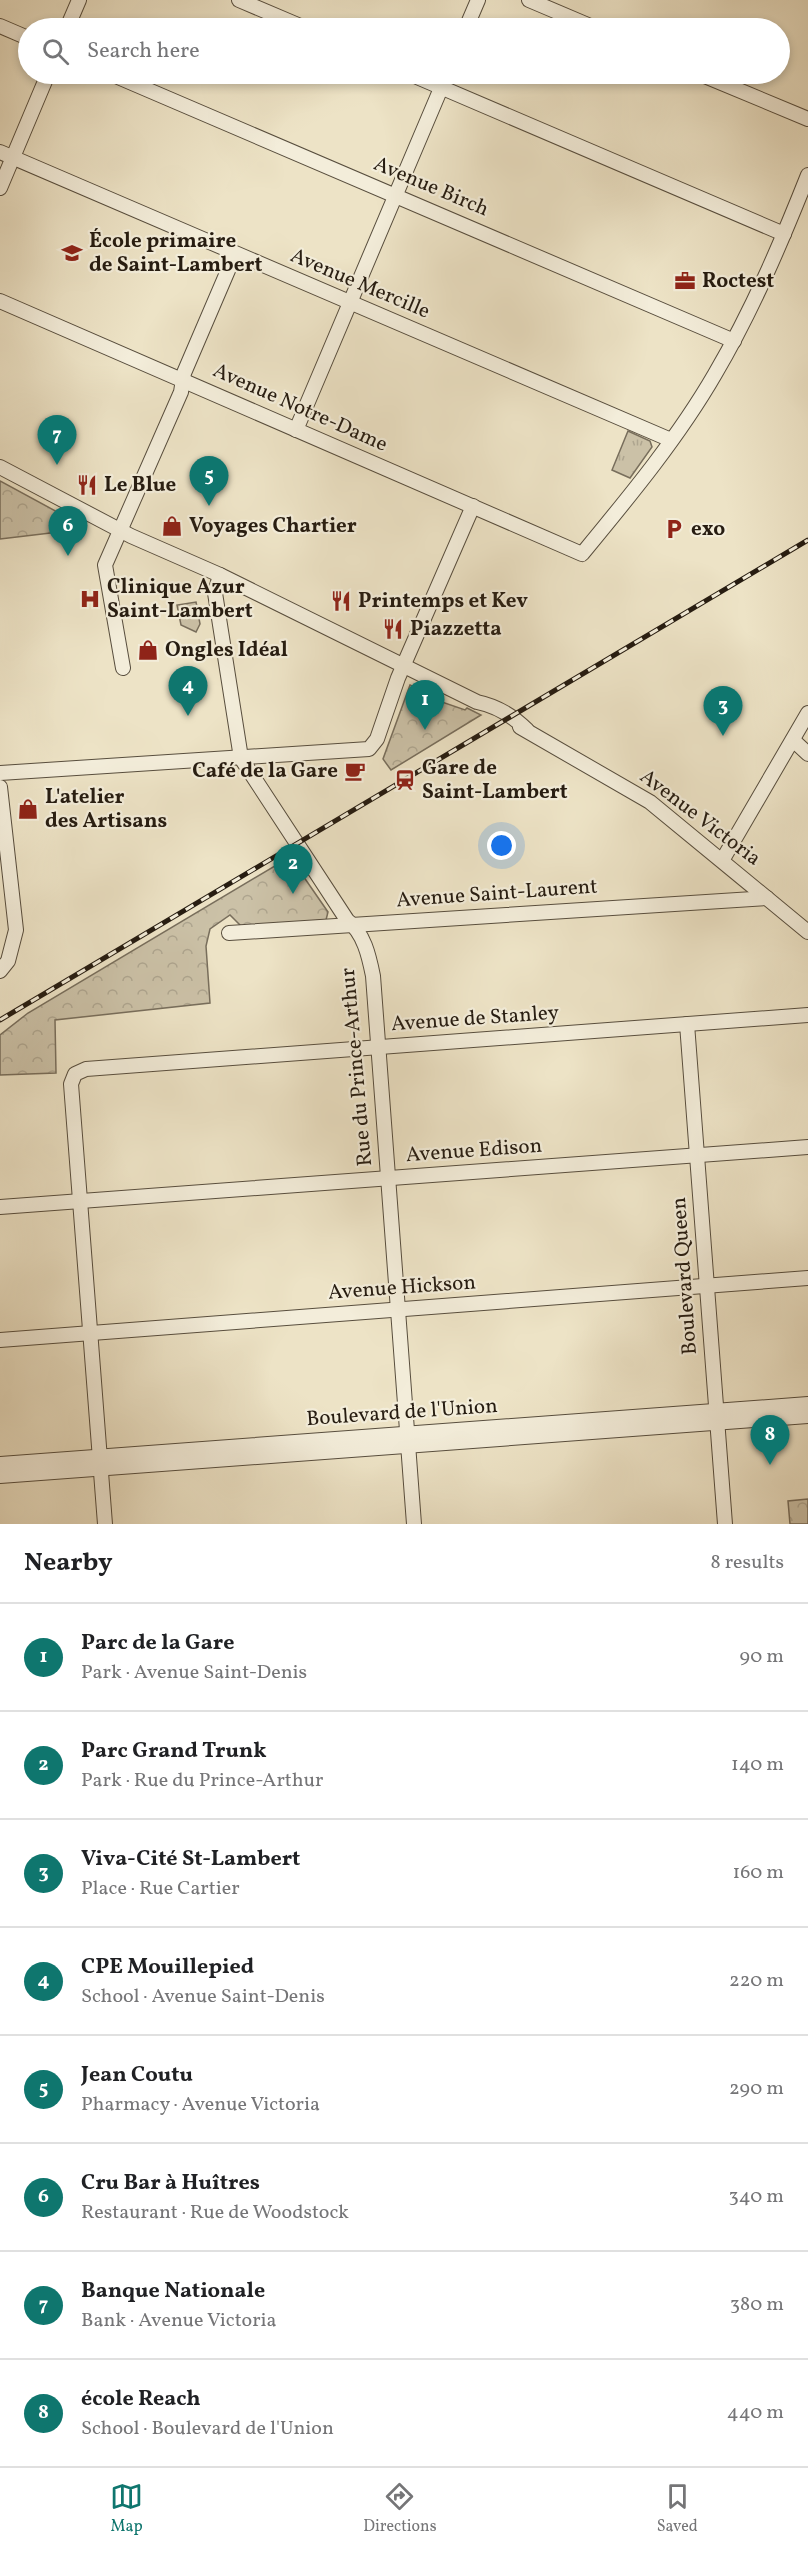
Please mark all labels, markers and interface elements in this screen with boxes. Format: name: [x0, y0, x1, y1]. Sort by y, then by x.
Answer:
search box: [18, 18, 790, 84]
icon: search: [39, 35, 72, 68]
text: Search here: [87, 36, 200, 67]
street label: Avenue Birch: [369, 150, 493, 224]
place label: École primaire de Saint-Lambert: [89, 227, 262, 280]
school or university icon: École primaire de Saint-Lambert: [60, 241, 84, 265]
street label: Avenue Mercille: [286, 242, 434, 326]
place label: Roctest: [702, 267, 774, 296]
office icon: Roctest: [673, 269, 697, 293]
street label: Avenue Notre-Dame: [208, 356, 392, 460]
pin: 7: [38, 416, 76, 465]
pin: 5: [190, 456, 228, 506]
place label: Le Blue: [104, 471, 176, 500]
restaurant icon: Le Blue: [75, 473, 99, 497]
pin: 6: [48, 506, 88, 556]
place label: Voyages Chartier: [189, 512, 357, 541]
shop icon: Voyages Chartier: [160, 514, 184, 538]
place label: exo: [691, 515, 725, 544]
parking icon: exo: [662, 517, 686, 541]
place label: Clinique Azur Saint-Lambert: [107, 573, 253, 626]
hospital icon: Clinique Azur Saint-Lambert: [78, 587, 102, 611]
place label: Printemps et Kev: [358, 587, 528, 616]
restaurant icon: Printemps et Kev: [329, 589, 353, 613]
place label: Piazzetta: [410, 615, 502, 644]
restaurant icon: Piazzetta: [381, 617, 405, 641]
place label: Ongles Idéal: [165, 636, 288, 665]
shop icon: Ongles Idéal: [136, 638, 160, 662]
pin: 4: [168, 666, 207, 716]
pin: 1: [406, 680, 444, 730]
pin: 3: [704, 686, 742, 736]
place label: Gare de Saint-Lambert: [422, 754, 568, 807]
place label: Café de la Gare: [192, 757, 338, 786]
cafe icon: Café de la Gare: [343, 759, 367, 783]
street label: Avenue Victoria: [633, 763, 767, 873]
station icon: Gare de Saint-Lambert: [393, 768, 417, 792]
place label: L'atelier des Artisans: [45, 783, 167, 836]
shop icon: L'atelier des Artisans: [16, 797, 40, 821]
your location: [487, 831, 516, 860]
pin: 2: [274, 844, 312, 894]
street label: Avenue Saint-Laurent: [395, 873, 599, 915]
street label: Rue du Prince-Arthur: [334, 966, 380, 1167]
street label: Avenue de Stanley: [390, 999, 561, 1039]
street label: Avenue Edison: [405, 1132, 543, 1170]
street label: Boulevard Queen: [665, 1196, 705, 1356]
street label: Avenue Hickson: [327, 1268, 477, 1308]
street label: Boulevard de l'Union: [305, 1392, 499, 1434]
pin: 8: [750, 1416, 790, 1465]
text: Nearby: [24, 1545, 113, 1581]
text: 8 results: [711, 1549, 784, 1577]
text: Parc de la Gare: [81, 1628, 235, 1659]
text: 1: [39, 1643, 48, 1671]
text: 90 m: [740, 1643, 784, 1671]
text: Park · Avenue Saint-Denis: [81, 1659, 307, 1687]
text: Parc Grand Trunk: [81, 1736, 267, 1767]
text: 2: [38, 1751, 49, 1779]
text: 140 m: [731, 1751, 784, 1779]
text: Park · Rue du Prince-Arthur: [81, 1767, 323, 1795]
text: Viva-Cité St-Lambert: [81, 1844, 300, 1875]
text: 3: [38, 1859, 49, 1887]
text: 160 m: [732, 1859, 784, 1887]
text: Place · Rue Cartier: [81, 1875, 240, 1903]
text: CPE Mouillepied: [81, 1952, 254, 1983]
text: 4: [37, 1967, 50, 1995]
text: 220 m: [729, 1967, 784, 1995]
text: School · Avenue Saint-Denis: [81, 1983, 325, 2011]
text: Jean Coutu: [81, 2060, 193, 2091]
text: 5: [39, 2075, 48, 2103]
text: 290 m: [729, 2075, 784, 2103]
text: Pharmacy · Avenue Victoria: [81, 2091, 320, 2119]
text: Cru Bar à Huîtres: [81, 2168, 260, 2199]
text: 6: [38, 2183, 49, 2211]
text: 340 m: [728, 2183, 784, 2211]
text: Restaurant · Rue de Woodstock: [81, 2199, 349, 2227]
text: Banque Nationale: [81, 2276, 265, 2307]
text: 7: [39, 2291, 48, 2319]
text: 380 m: [730, 2291, 784, 2319]
text: Bank · Avenue Victoria: [81, 2307, 277, 2335]
text: école Reach: [81, 2384, 201, 2415]
text: 8: [38, 2399, 49, 2427]
text: 440 m: [727, 2399, 784, 2427]
text: School · Boulevard de l'Union: [81, 2415, 334, 2443]
tab: Map: [110, 2480, 143, 2538]
tab: Directions: [363, 2480, 437, 2538]
tab: Saved: [657, 2480, 698, 2538]

